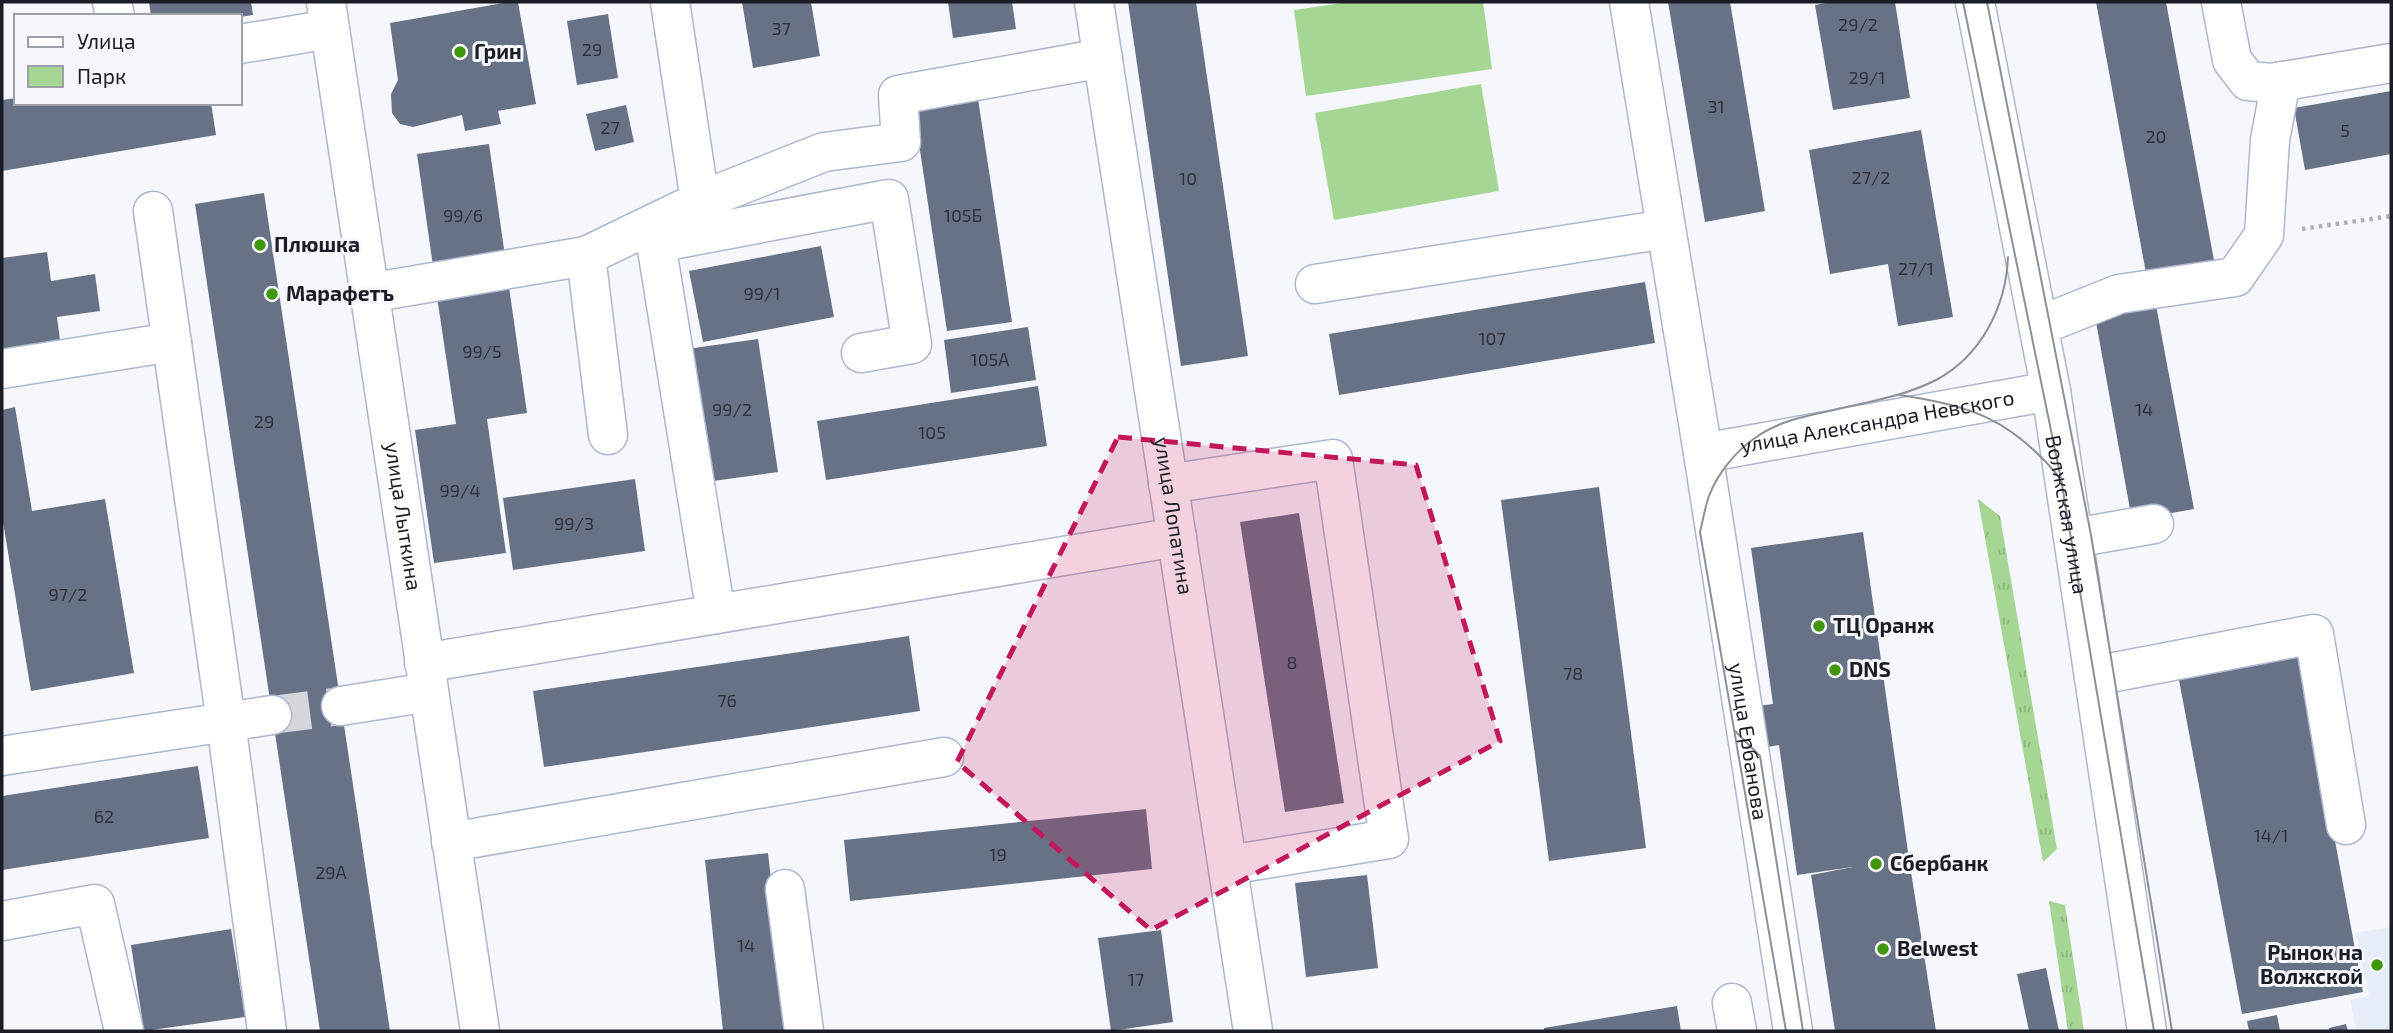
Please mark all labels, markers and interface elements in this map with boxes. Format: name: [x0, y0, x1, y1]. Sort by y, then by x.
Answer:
house number: 29/2: [1838, 13, 1878, 35]
legend: [14, 14, 242, 105]
house number: 37: [771, 17, 791, 39]
text: Улица: [77, 28, 136, 53]
place label: Грин: [474, 38, 522, 63]
house number: 29: [582, 38, 602, 60]
marker: Грин: [452, 44, 468, 60]
text: Парк: [77, 63, 126, 88]
house number: 29/1: [1849, 66, 1885, 88]
house number: 31: [1707, 95, 1725, 117]
house number: 27: [600, 116, 620, 138]
house number: 5: [2340, 119, 2350, 141]
house number: 20: [2146, 125, 2166, 147]
house number: 27/2: [1852, 166, 1890, 188]
house number: 10: [1179, 167, 1197, 189]
house number: 99/6: [443, 204, 483, 226]
house number: 105Б: [944, 204, 982, 226]
place label: Плюшка: [274, 231, 360, 256]
marker: Плюшка: [252, 237, 268, 253]
house number: 27/1: [1898, 257, 1934, 279]
place label: Марафетъ: [286, 280, 394, 305]
house number: 99/1: [743, 282, 781, 304]
marker: Марафетъ: [264, 286, 280, 302]
house number: 107: [1478, 327, 1506, 349]
house number: 99/5: [462, 340, 502, 362]
house number: 105А: [971, 348, 1010, 370]
street label: улица Александра Невского: [1738, 384, 2016, 458]
house number: 99/2: [712, 398, 752, 420]
house number: 14: [2135, 398, 2153, 420]
house number: 29: [254, 410, 274, 432]
house number: 105: [918, 421, 946, 443]
street label: Волжская улица: [2041, 433, 2094, 596]
street label: улица Лопатина: [1149, 435, 1199, 596]
street label: улица Лыткина: [380, 440, 428, 592]
house number: 99/4: [440, 479, 480, 501]
house number: 99/3: [554, 512, 594, 534]
house number: 97/2: [49, 583, 87, 605]
place label: ТЦ Оранж: [1833, 612, 1934, 637]
marker: ТЦ Оранж: [1811, 618, 1827, 634]
house number: 8: [1287, 651, 1297, 673]
place label: DNS: [1849, 656, 1891, 681]
street label: улица Ербанова: [1724, 661, 1774, 821]
house number: 78: [1563, 662, 1583, 684]
marker: DNS: [1827, 662, 1843, 678]
house number: 76: [717, 689, 737, 711]
house number: 62: [94, 805, 114, 827]
house number: 14/1: [2254, 824, 2288, 846]
house number: 19: [989, 843, 1007, 865]
place label: Сбербанк: [1890, 850, 1989, 875]
marker: Сбербанк: [1868, 856, 1884, 872]
house number: 29А: [315, 861, 348, 883]
house number: 14: [737, 934, 755, 956]
place label: Belwest: [1897, 935, 1979, 960]
place label: Рынок на Волжской: [2260, 939, 2363, 988]
marker: Belwest: [1875, 941, 1891, 957]
marker: Рынок на Волжской: [2369, 957, 2385, 973]
house number: 17: [1128, 968, 1144, 990]

